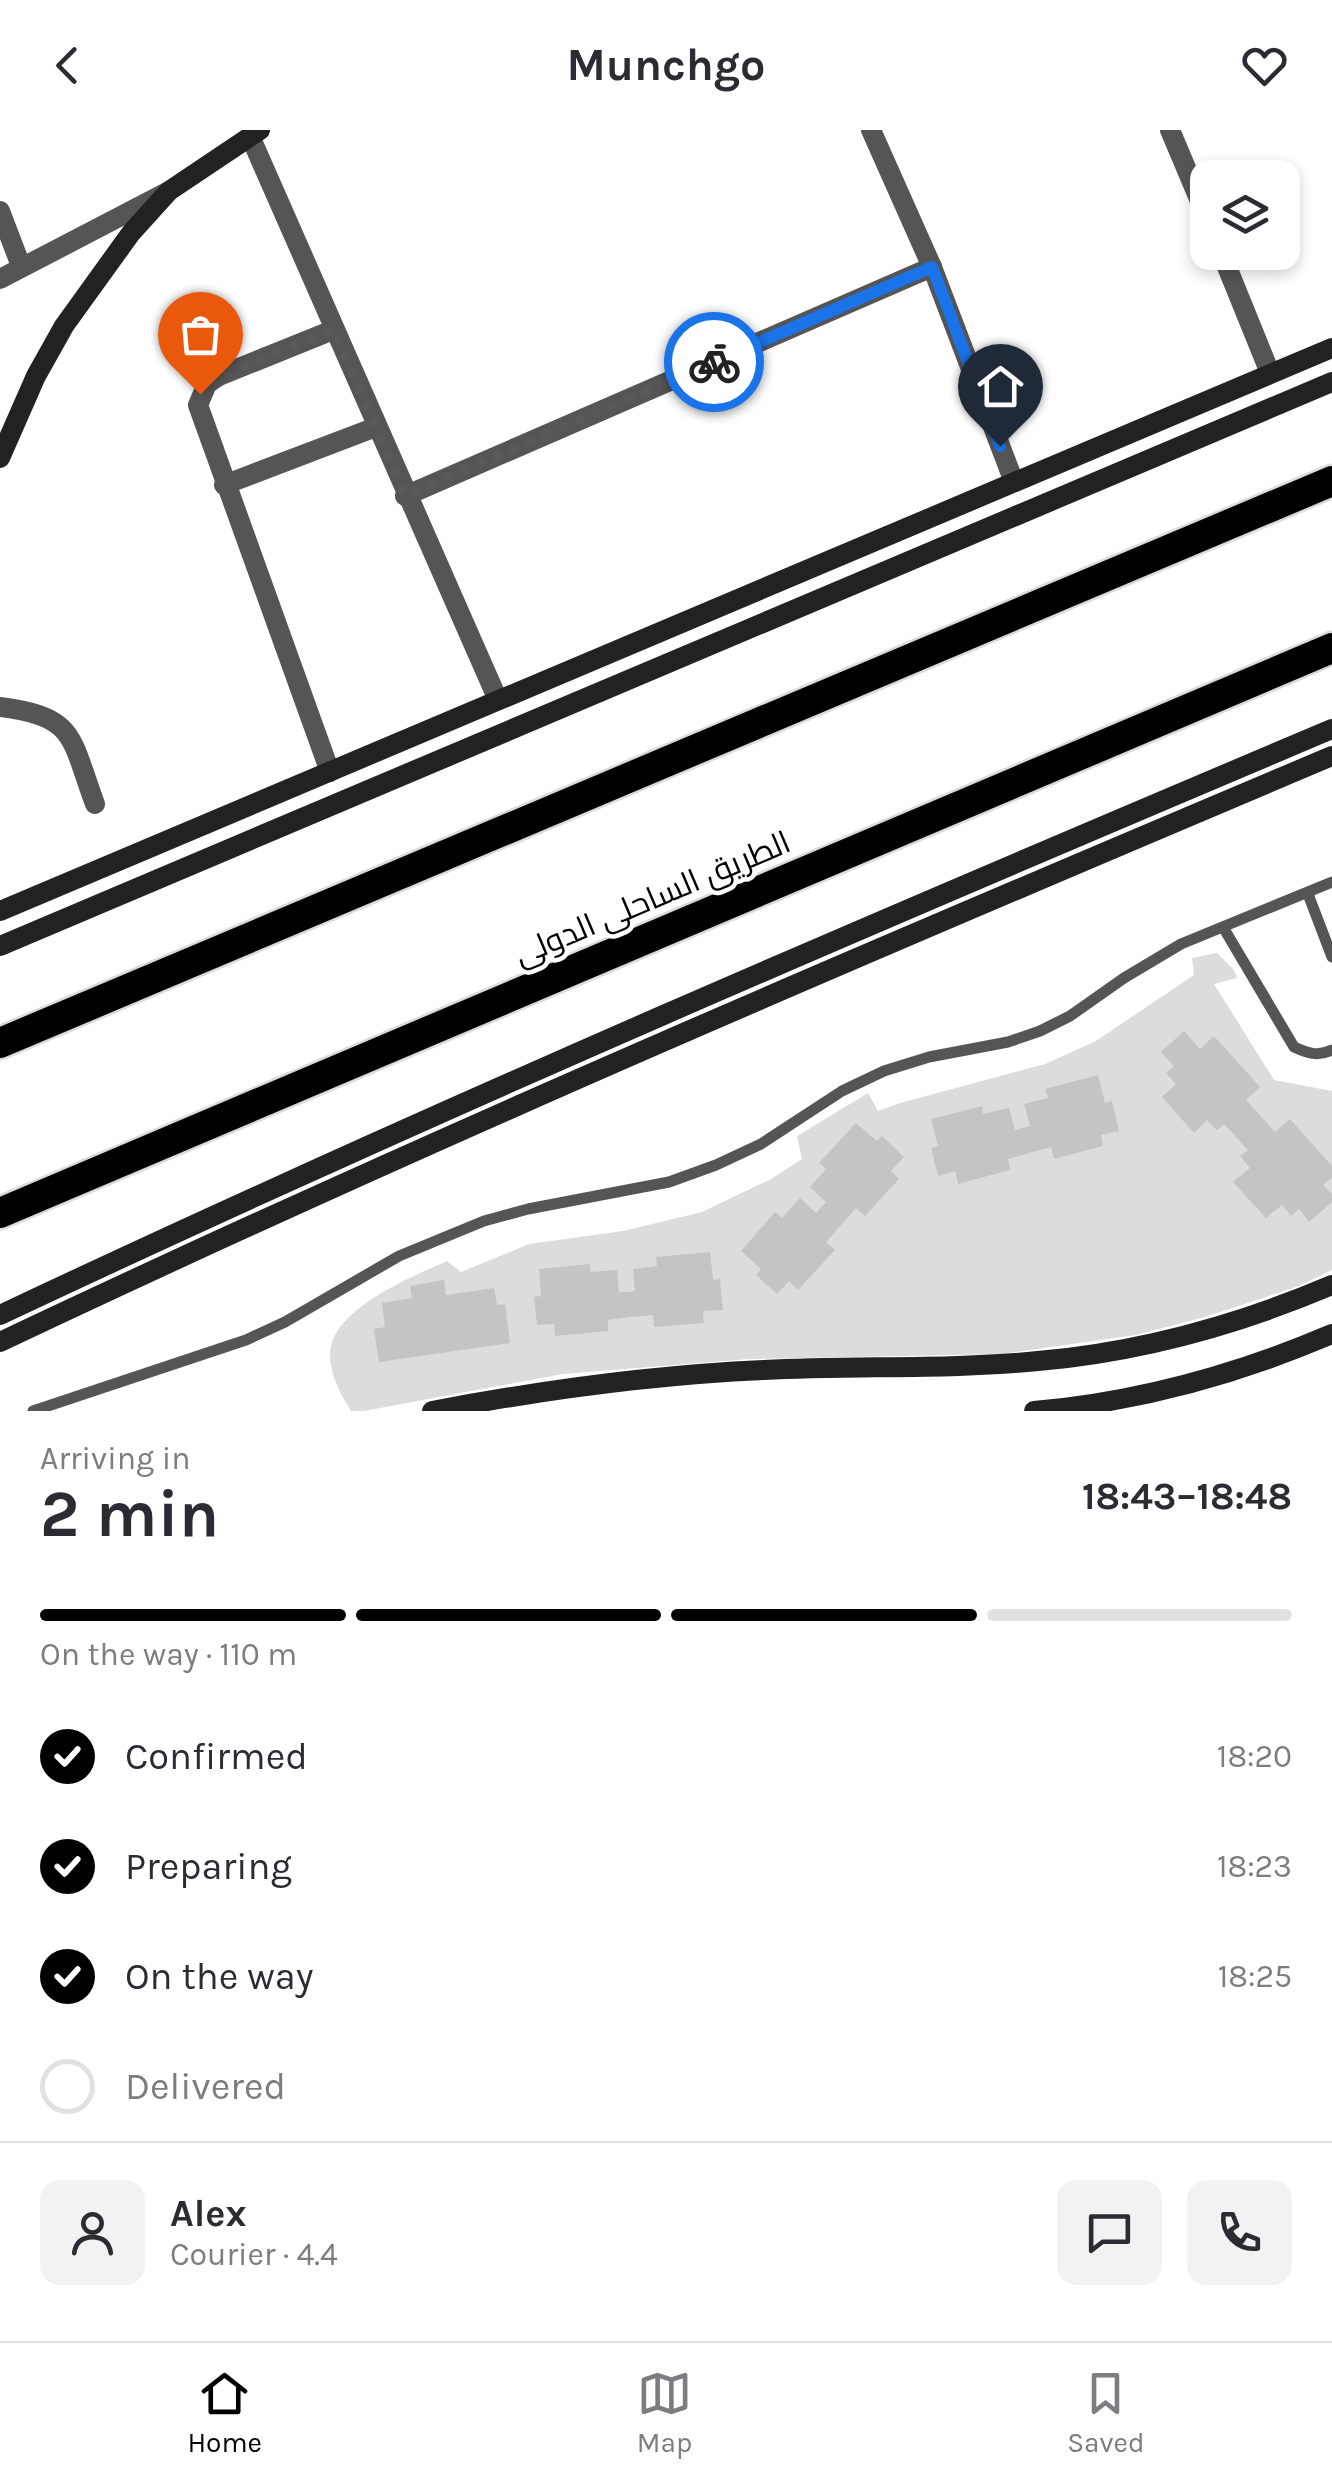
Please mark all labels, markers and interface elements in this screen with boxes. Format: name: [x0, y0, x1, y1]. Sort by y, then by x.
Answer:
icon: back: [40, 38, 95, 93]
icon: heart: [1237, 38, 1292, 93]
text: Munchgo: [566, 39, 766, 91]
map controls: [1190, 160, 1300, 270]
button: layers: [1190, 160, 1300, 270]
pin: [158, 292, 243, 395]
icon: bag: [173, 307, 228, 362]
courier: [664, 312, 764, 412]
icon: bike: [687, 335, 742, 390]
pin: [958, 344, 1043, 447]
icon: home: [973, 359, 1028, 414]
street label: الطريق الساحلى الدولى: [509, 824, 796, 974]
text: Arriving in: [40, 1440, 191, 1477]
text: 18:43–18:48: [1082, 1474, 1292, 1519]
text: 2 min: [40, 1476, 219, 1552]
text: On the way · 110 m: [40, 1636, 297, 1673]
icon: check: [40, 1729, 95, 1784]
text: Confirmed: [125, 1734, 308, 1779]
text: 18:20: [1217, 1738, 1292, 1775]
icon: check: [40, 1839, 95, 1894]
text: Preparing: [125, 1844, 292, 1889]
text: 18:23: [1217, 1848, 1292, 1885]
icon: check: [40, 1949, 95, 2004]
text: On the way: [125, 1954, 313, 1999]
text: 18:25: [1218, 1958, 1292, 1995]
text: Delivered: [125, 2064, 286, 2109]
button: person: [40, 2180, 145, 2285]
button: chat: [1057, 2180, 1162, 2285]
button: phone: [1187, 2180, 1292, 2285]
text: Alex: [170, 2191, 247, 2236]
text: Courier · 4.4: [170, 2236, 338, 2273]
tab: Home: [187, 2366, 262, 2459]
tab: Map: [637, 2366, 692, 2459]
tab: Saved: [1067, 2366, 1145, 2459]

